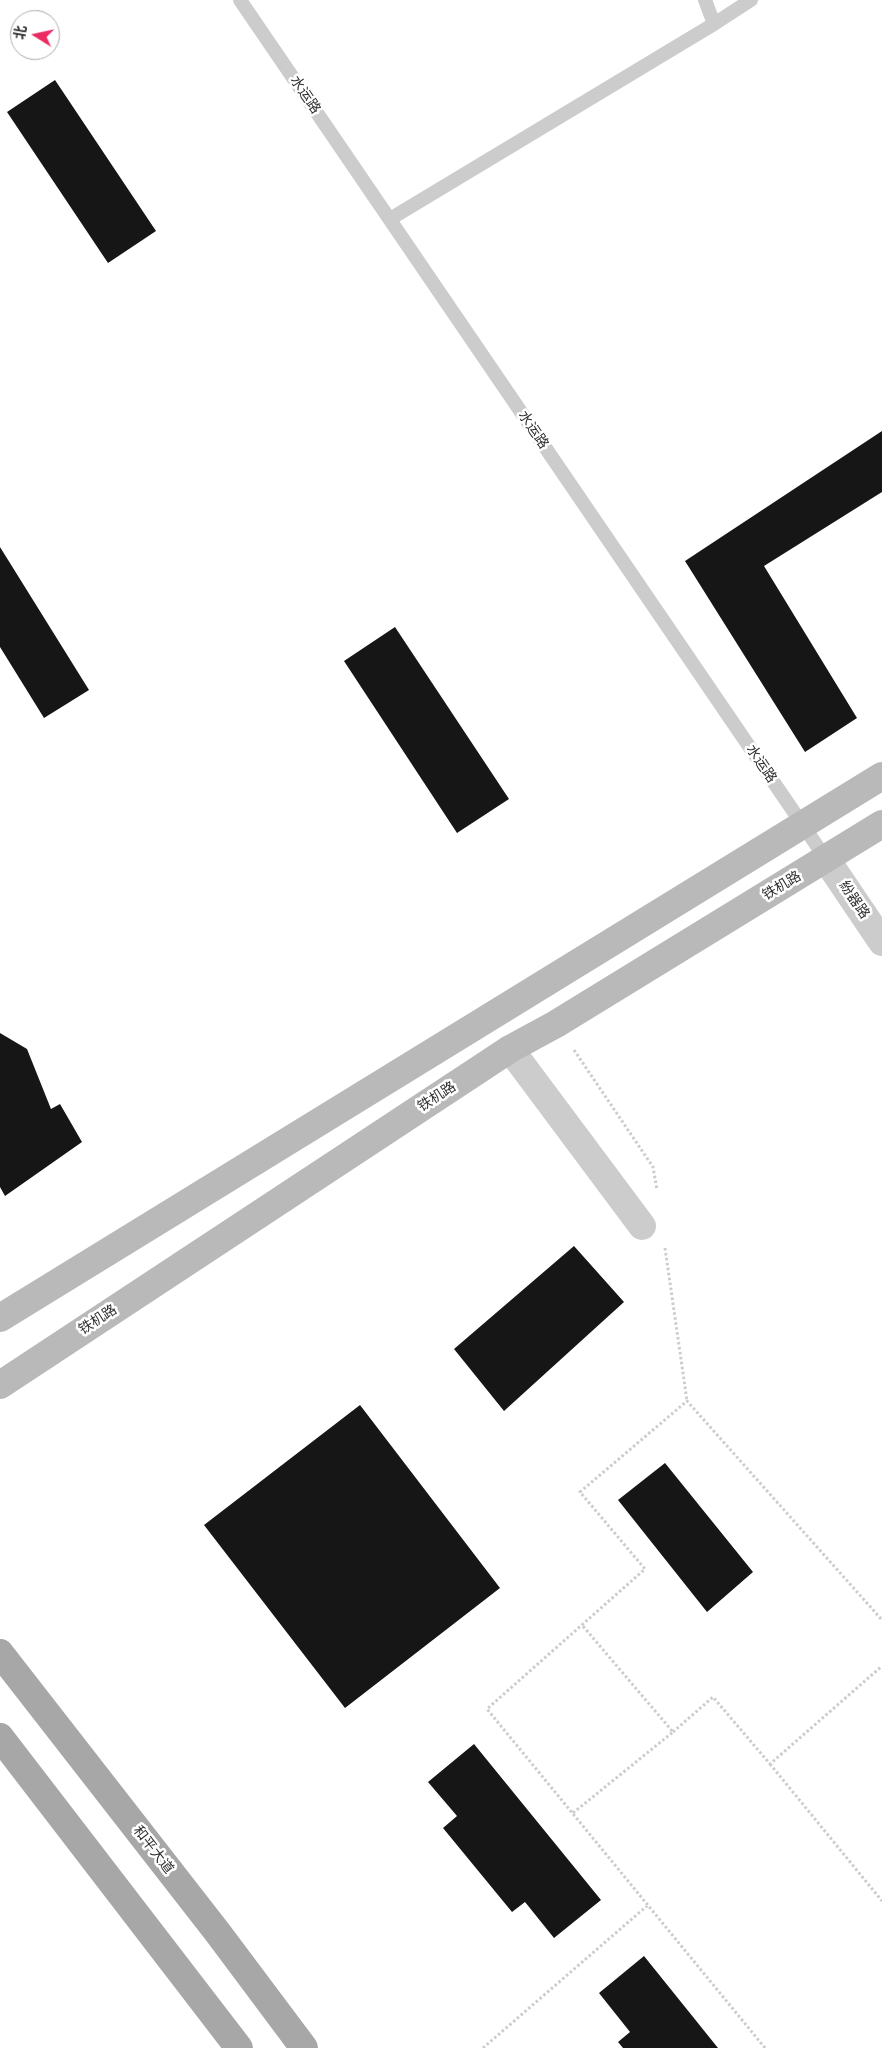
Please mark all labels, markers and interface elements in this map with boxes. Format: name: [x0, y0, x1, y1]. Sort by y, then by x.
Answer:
north arrow: [10, 10, 60, 60]
text: 北: [11, 24, 30, 41]
street label: 水运路: [286, 73, 324, 117]
street label: 水运路: [514, 408, 552, 452]
street label: 水运路: [742, 742, 780, 786]
street label: 铁机路: [760, 868, 804, 904]
street label: 紛器路: [835, 878, 873, 922]
street label: 铁机路: [415, 1079, 459, 1115]
street label: 铁机路: [76, 1302, 120, 1338]
street label: 和平大道: [129, 1823, 177, 1877]

